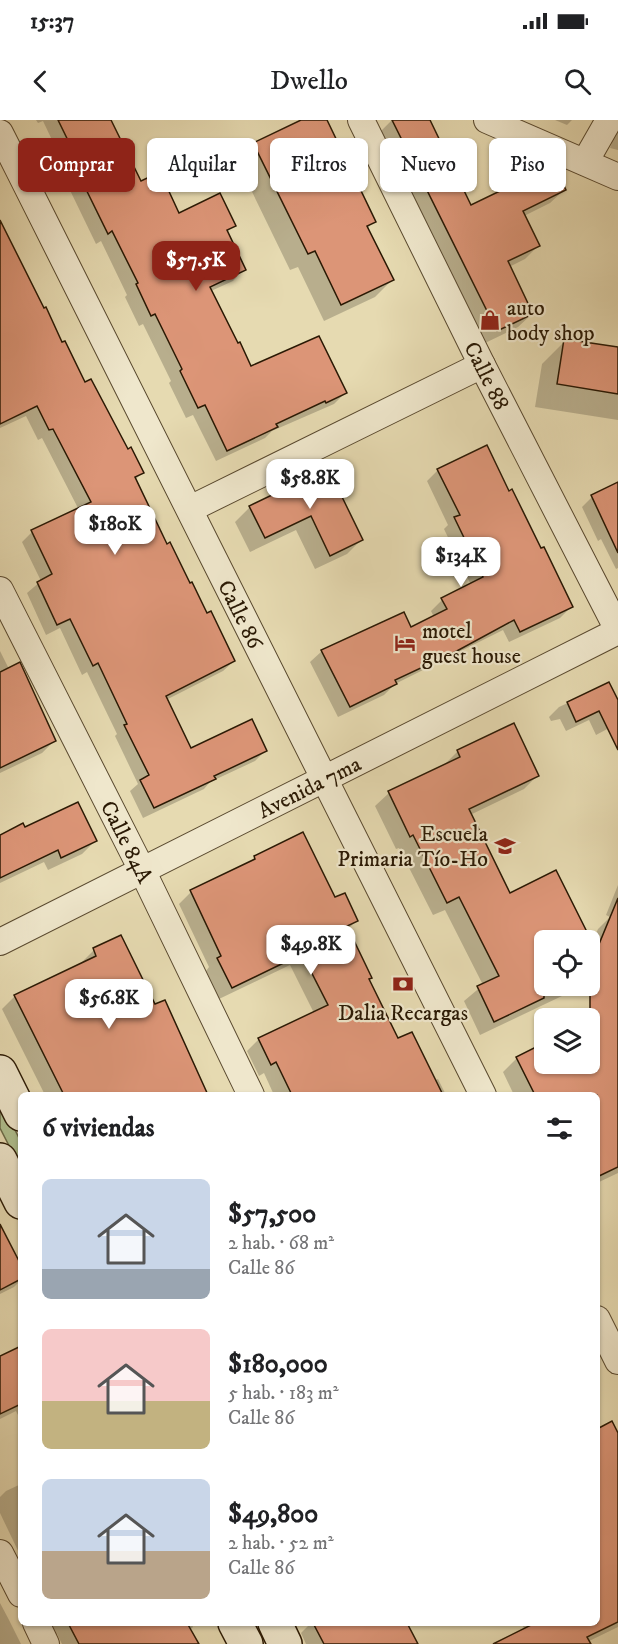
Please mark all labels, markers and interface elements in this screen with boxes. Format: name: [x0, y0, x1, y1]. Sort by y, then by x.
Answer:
text: 15:37: [30, 8, 74, 35]
text: Dwello: [270, 64, 348, 98]
icon: back: [24, 65, 57, 98]
icon: search: [561, 65, 594, 98]
chip: Comprar: [18, 138, 135, 192]
chip: Alquilar: [147, 138, 258, 192]
chip: Filtros: [270, 138, 368, 192]
chip: Nuevo: [380, 138, 477, 192]
chip: Piso: [489, 138, 566, 192]
pin: $57.5K: [147, 241, 245, 292]
text: $57.5K: [166, 248, 226, 273]
place label: auto body shop: [507, 295, 595, 347]
shop icon: auto body shop: [478, 308, 502, 332]
street label: Calle 88: [458, 337, 515, 415]
pin: $58.8K: [261, 459, 359, 510]
text: $58.8K: [280, 466, 340, 491]
pin: $180K: [73, 505, 157, 556]
text: $180K: [88, 512, 142, 537]
pin: $134K: [419, 537, 503, 588]
text: $134K: [435, 544, 487, 569]
street label: Calle 86: [211, 576, 269, 655]
place label: motel guest house: [422, 618, 521, 670]
hotel icon: motel guest house: [393, 631, 417, 655]
street label: Avenida 7ma: [254, 750, 366, 825]
street label: Calle 84A: [94, 797, 159, 889]
place label: Escuela Primaria Tío-Ho: [337, 821, 489, 873]
school or university icon: Escuela Primaria Tío-Ho: [493, 834, 517, 858]
pin: $49.8K: [262, 925, 360, 976]
map controls: [534, 930, 600, 1074]
button: locate: [534, 930, 600, 996]
text: $49.8K: [280, 932, 342, 957]
bank icon: Dalia Recargas: [391, 972, 415, 996]
pin: $56.8K: [60, 979, 158, 1030]
text: $56.8K: [79, 986, 139, 1011]
place label: Dalia Recargas: [338, 1000, 468, 1027]
button: layers: [534, 1008, 600, 1074]
text: 6 viviendas: [42, 1112, 154, 1145]
icon: filters: [543, 1112, 576, 1145]
text: $57,500: [228, 1198, 316, 1231]
icon: home: [90, 1203, 162, 1275]
text: 2 hab. · 68 m²: [228, 1231, 334, 1256]
text: Calle 86: [228, 1256, 295, 1281]
text: $180,000: [228, 1348, 328, 1381]
icon: home: [90, 1353, 162, 1425]
text: 5 hab. · 183 m²: [228, 1381, 339, 1406]
text: Calle 86: [228, 1406, 295, 1431]
text: $49,800: [228, 1498, 318, 1531]
icon: home: [90, 1503, 162, 1575]
text: 2 hab. · 52 m²: [228, 1531, 334, 1556]
text: Calle 86: [228, 1556, 295, 1581]

